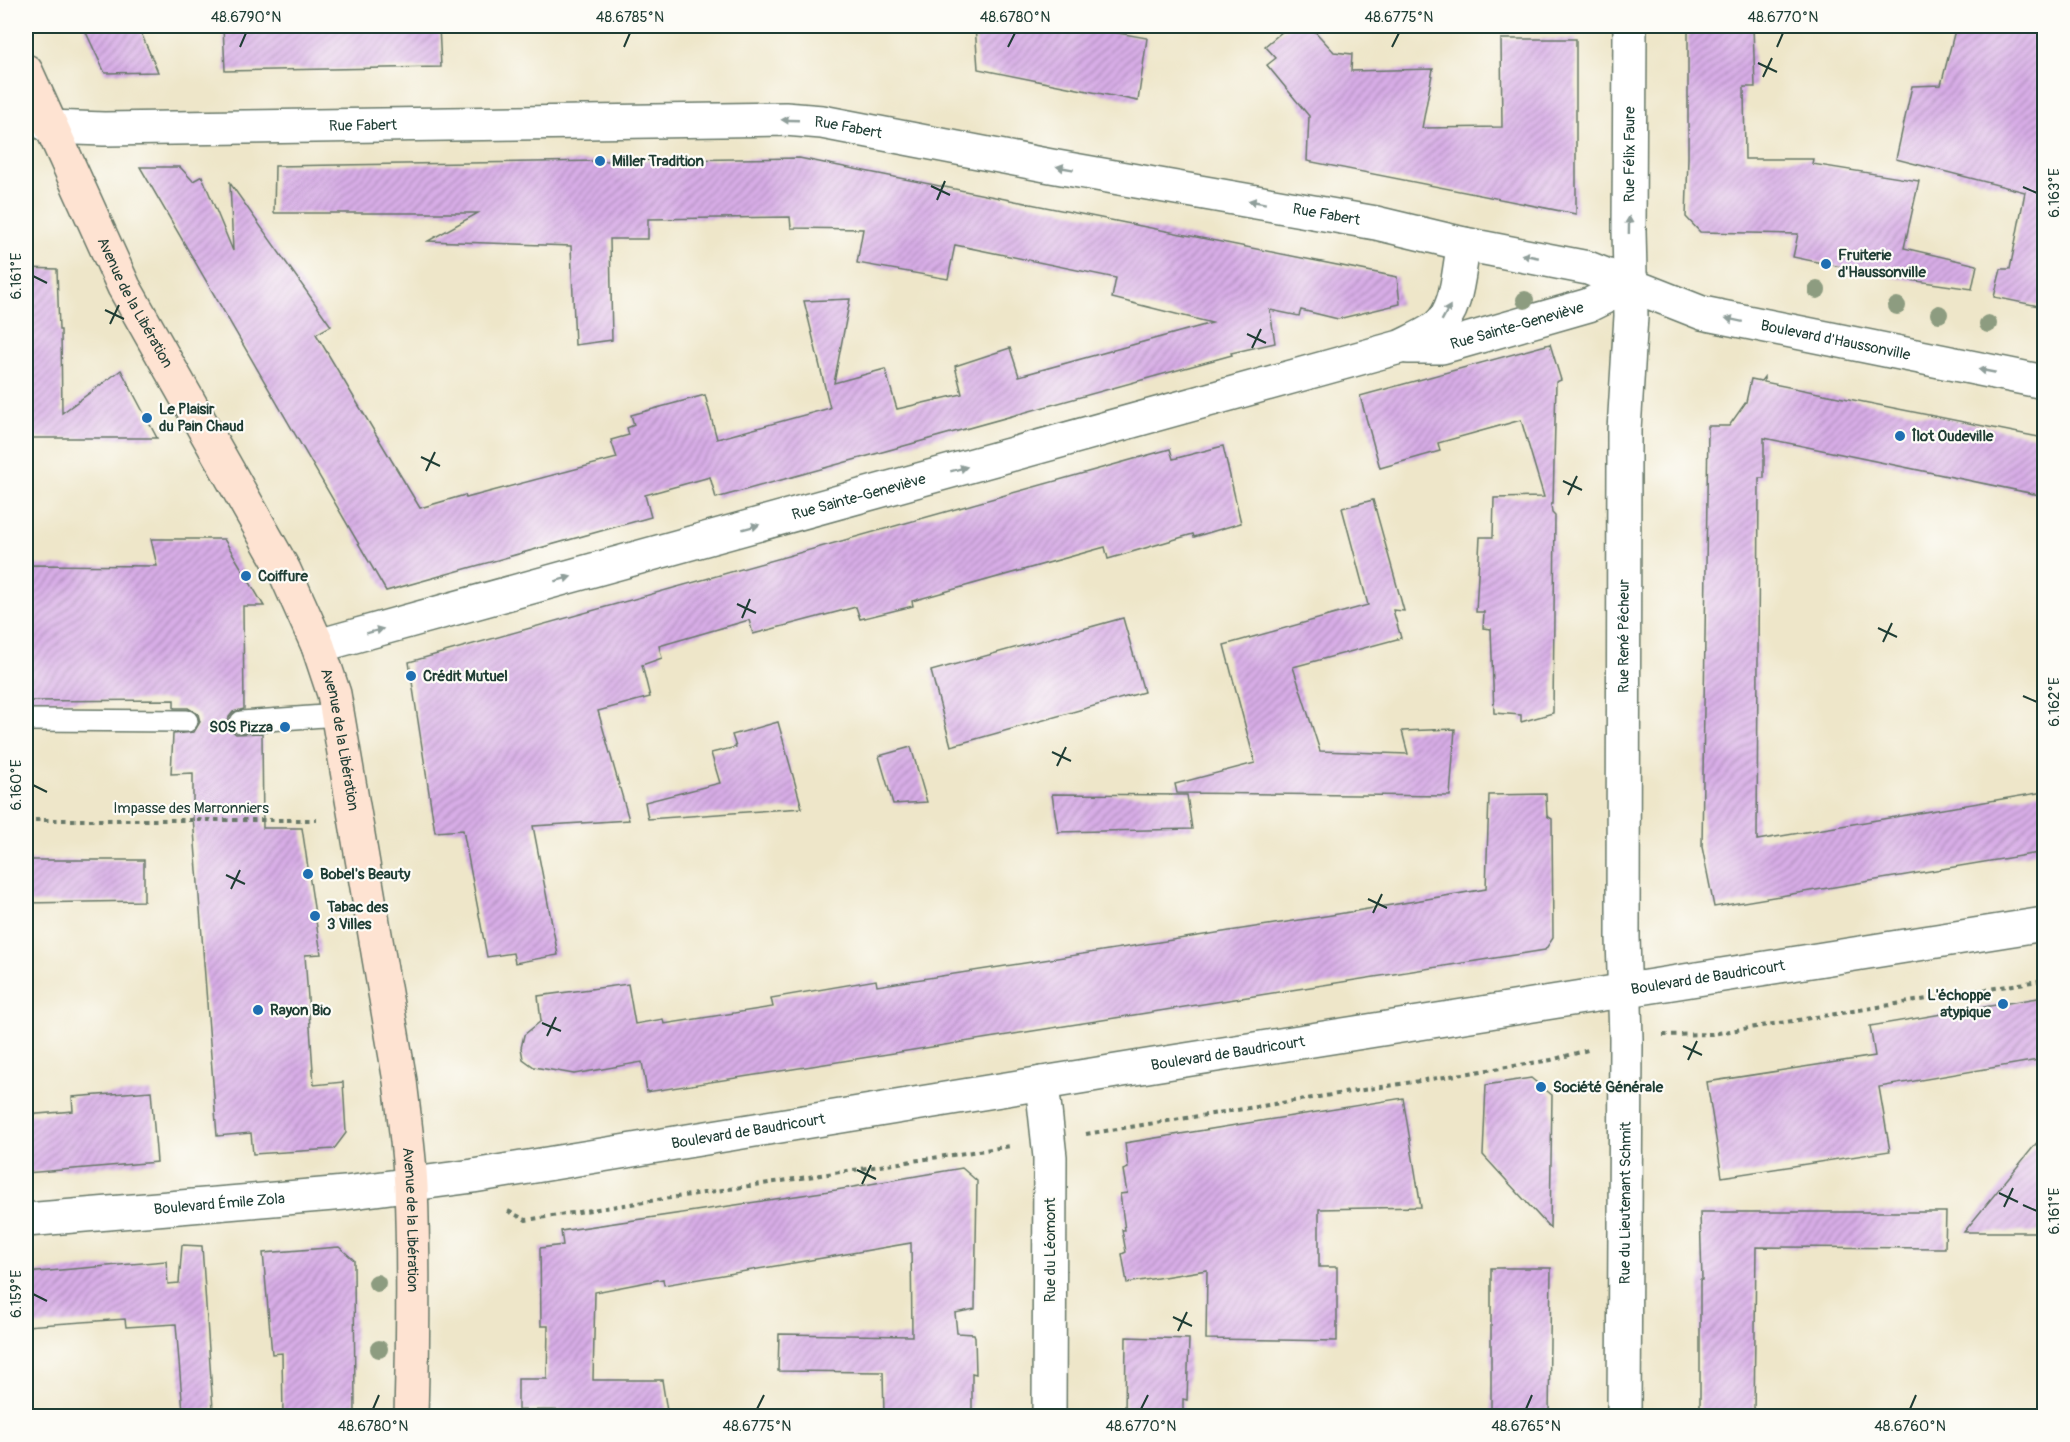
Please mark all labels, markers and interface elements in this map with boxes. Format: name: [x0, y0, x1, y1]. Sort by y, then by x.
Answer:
text: 48.6790°N: [211, 8, 281, 27]
text: 48.6785°N: [596, 8, 664, 27]
text: 48.6780°N: [980, 8, 1050, 27]
text: 48.6775°N: [1365, 8, 1433, 27]
text: 48.6770°N: [1748, 8, 1818, 27]
street label: Rue Félix Faure: [1620, 106, 1640, 202]
street label: Rue Fabert: [814, 112, 884, 143]
one-way arrow: [781, 115, 800, 124]
street label: Rue Fabert: [329, 116, 398, 136]
place label: Miller Tradition: [612, 152, 704, 171]
marker: Miller Tradition: [593, 154, 607, 168]
one-way arrow: [1055, 163, 1074, 172]
text: 6.163°E: [2045, 168, 2064, 218]
one-way arrow: [1247, 197, 1266, 206]
street label: Rue Fabert: [1291, 200, 1362, 230]
one-way arrow: [1625, 216, 1634, 235]
street label: Avenue de la Libération: [93, 234, 177, 371]
place label: Fruiterie d'Haussonville: [1838, 246, 1926, 282]
one-way arrow: [1520, 251, 1539, 260]
text: 6.161°E: [7, 252, 26, 299]
marker: Fruiterie d'Haussonville: [1819, 257, 1833, 271]
street label: Rue Sainte-Geneviève: [1448, 298, 1587, 354]
one-way arrow: [1441, 304, 1451, 321]
one-way arrow: [1725, 314, 1744, 324]
street label: Boulevard d'Haussonville: [1759, 316, 1913, 365]
one-way arrow: [1977, 366, 1996, 375]
place label: Le Plaisir du Pain Chaud: [159, 400, 244, 436]
marker: Le Plaisir du Pain Chaud: [140, 411, 154, 425]
place label: Îlot Oudeville: [1911, 427, 1994, 446]
marker: Îlot Oudeville: [1893, 429, 1907, 443]
one-way arrow: [950, 464, 968, 473]
street label: Rue Sainte-Geneviève: [790, 469, 928, 525]
one-way arrow: [742, 522, 760, 531]
place label: Coiffure: [258, 567, 308, 586]
marker: Coiffure: [239, 569, 253, 583]
one-way arrow: [554, 574, 572, 583]
street label: Rue René Pêcheur: [1614, 579, 1634, 693]
one-way arrow: [366, 626, 384, 635]
street label: Avenue de la Libération: [316, 666, 363, 812]
place label: Crédit Mutuel: [423, 667, 508, 686]
marker: Crédit Mutuel: [404, 669, 418, 683]
text: 6.162°E: [2045, 677, 2064, 727]
place label: SOS Pizza: [209, 718, 273, 737]
marker: SOS Pizza: [278, 720, 292, 734]
text: 6.160°E: [7, 759, 26, 811]
street label: Impasse des Marronniers: [113, 799, 269, 818]
place label: Bobel's Beauty: [320, 865, 411, 884]
marker: Bobel's Beauty: [301, 867, 315, 881]
place label: Tabac des 3 Villes: [326, 898, 389, 934]
marker: Tabac des 3 Villes: [308, 909, 322, 923]
street label: Boulevard de Baudricourt: [1630, 956, 1787, 999]
place label: L'échoppe atypique: [1927, 986, 1992, 1022]
marker: L'échoppe atypique: [1996, 997, 2010, 1011]
place label: Rayon Bio: [270, 1001, 331, 1020]
marker: Rayon Bio: [251, 1003, 265, 1017]
street label: Boulevard de Baudricourt: [1150, 1032, 1307, 1075]
place label: Société Générale: [1553, 1078, 1664, 1097]
marker: Société Générale: [1534, 1080, 1548, 1094]
street label: Boulevard de Baudricourt: [670, 1110, 827, 1154]
street label: Rue du Lieutenant Schmit: [1616, 1121, 1636, 1284]
street label: Avenue de la Libération: [398, 1146, 422, 1292]
text: 6.161°E: [2045, 1187, 2064, 1234]
street label: Boulevard Émile Zola: [153, 1189, 286, 1219]
street label: Rue du Léomont: [1041, 1197, 1060, 1302]
text: 6.159°E: [7, 1270, 26, 1318]
text: 48.6780°N: [338, 1417, 408, 1436]
text: 48.6775°N: [723, 1417, 791, 1436]
text: 48.6770°N: [1106, 1417, 1176, 1436]
text: 48.6765°N: [1491, 1417, 1561, 1436]
text: 48.6760°N: [1874, 1417, 1946, 1436]

